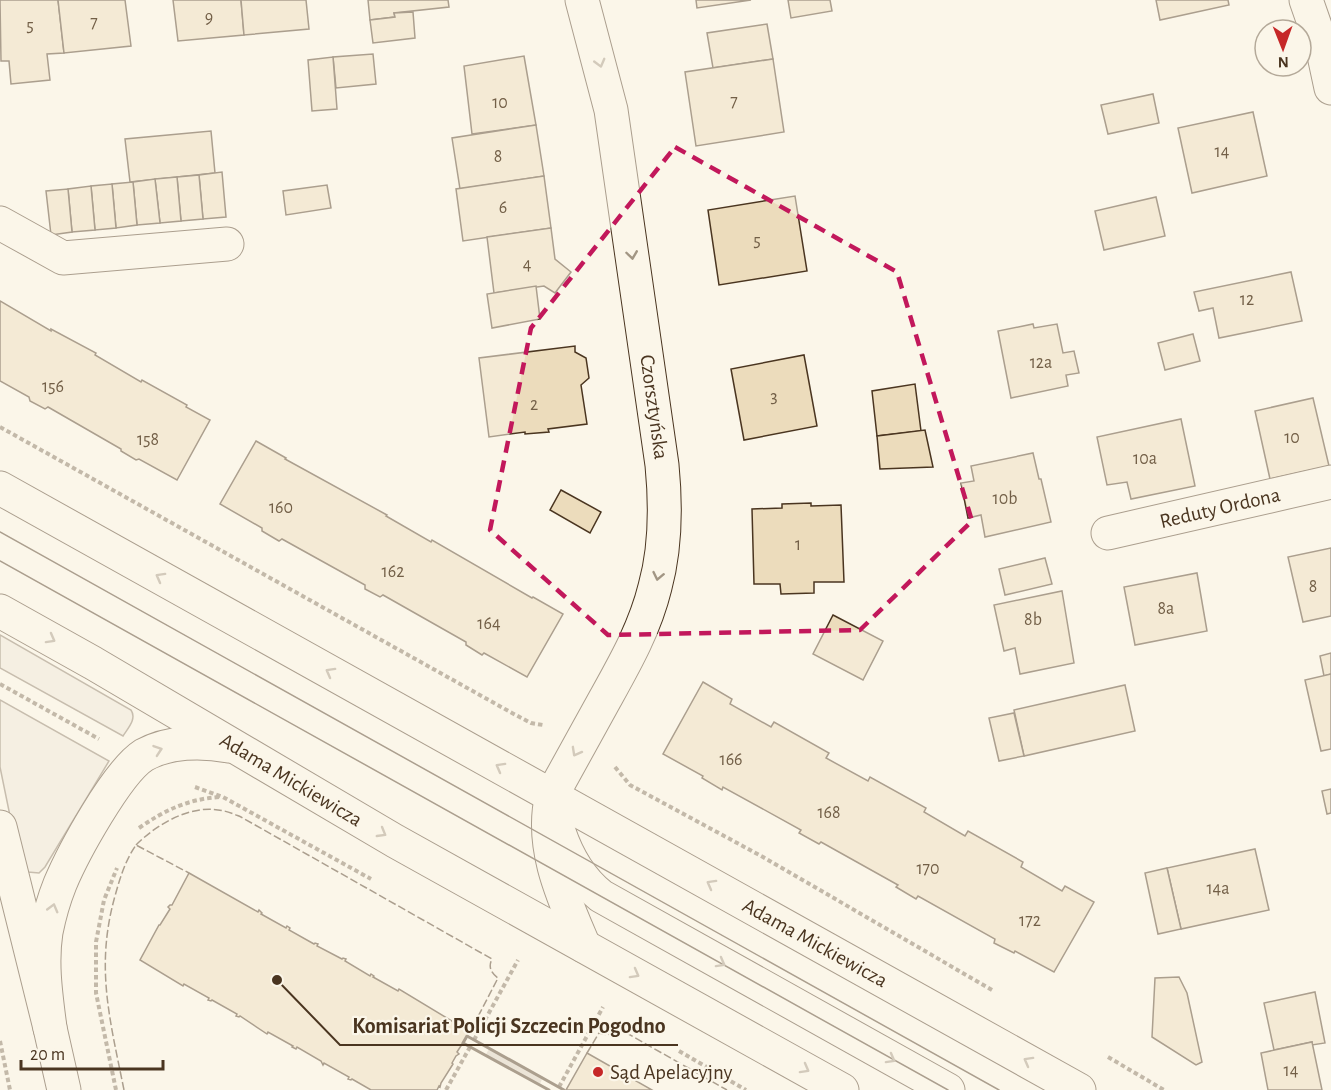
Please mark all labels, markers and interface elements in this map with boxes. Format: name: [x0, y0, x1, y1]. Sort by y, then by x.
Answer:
house number: 9: [205, 9, 213, 27]
house number: 7: [90, 14, 98, 32]
house number: 5: [26, 17, 34, 35]
north arrow: [1253, 18, 1313, 78]
text: N: [1278, 54, 1289, 70]
one-way arrow: [593, 58, 606, 68]
house number: 7: [730, 93, 738, 111]
house number: 10: [492, 94, 508, 112]
house number: 14: [1215, 143, 1230, 161]
house number: 8: [494, 148, 502, 166]
house number: 6: [499, 199, 507, 217]
house number: 5: [753, 232, 761, 250]
one-way arrow: [626, 251, 638, 260]
house number: 4: [523, 256, 532, 274]
house number: 12: [1240, 291, 1254, 309]
street label: Czorsztyńska: [636, 353, 672, 461]
house number: 12a: [1030, 354, 1052, 372]
house number: 156: [42, 378, 64, 396]
house number: 3: [770, 388, 778, 406]
house number: 2: [530, 396, 538, 414]
house number: 10: [1284, 429, 1300, 447]
house number: 158: [137, 431, 159, 449]
house number: 10a: [1133, 450, 1157, 468]
street label: Reduty Ordona: [1158, 484, 1283, 532]
house number: 10b: [993, 490, 1017, 508]
house number: 160: [269, 499, 293, 517]
house number: 1: [795, 536, 801, 554]
house number: 162: [382, 563, 404, 581]
one-way arrow: [652, 571, 665, 581]
one-way arrow: [155, 573, 166, 584]
house number: 8: [1309, 578, 1317, 596]
house number: 8a: [1158, 600, 1174, 618]
house number: 8b: [1024, 611, 1042, 629]
house number: 164: [477, 615, 501, 633]
one-way arrow: [45, 632, 55, 643]
one-way arrow: [326, 668, 336, 679]
street label: Adama Mickiewicza: [216, 729, 366, 831]
one-way arrow: [152, 745, 163, 757]
one-way arrow: [572, 746, 583, 757]
house number: 166: [719, 751, 743, 769]
one-way arrow: [496, 763, 507, 774]
house number: 168: [817, 804, 841, 822]
one-way arrow: [376, 826, 386, 838]
house number: 170: [916, 860, 940, 878]
one-way arrow: [707, 880, 717, 891]
house number: 14a: [1206, 880, 1230, 898]
street label: Adama Mickiewicza: [739, 895, 891, 992]
one-way arrow: [45, 903, 58, 913]
house number: 172: [1019, 912, 1041, 930]
one-way arrow: [715, 956, 725, 967]
one-way arrow: [629, 967, 639, 978]
callout: Komisariat Policji Szczecin Pogodno: [340, 1005, 678, 1045]
text: Komisariat Policji Szczecin Pogodno: [352, 1015, 666, 1038]
scale bar: [21, 1033, 164, 1071]
text: 20 m: [30, 1046, 65, 1064]
one-way arrow: [885, 1051, 896, 1063]
one-way arrow: [1024, 1057, 1034, 1069]
place label: Sąd Apelacyjny: [610, 1062, 733, 1083]
one-way arrow: [799, 1062, 809, 1073]
house number: 14: [1284, 1062, 1299, 1080]
marker: Sąd Apelacyjny: [591, 1065, 605, 1079]

